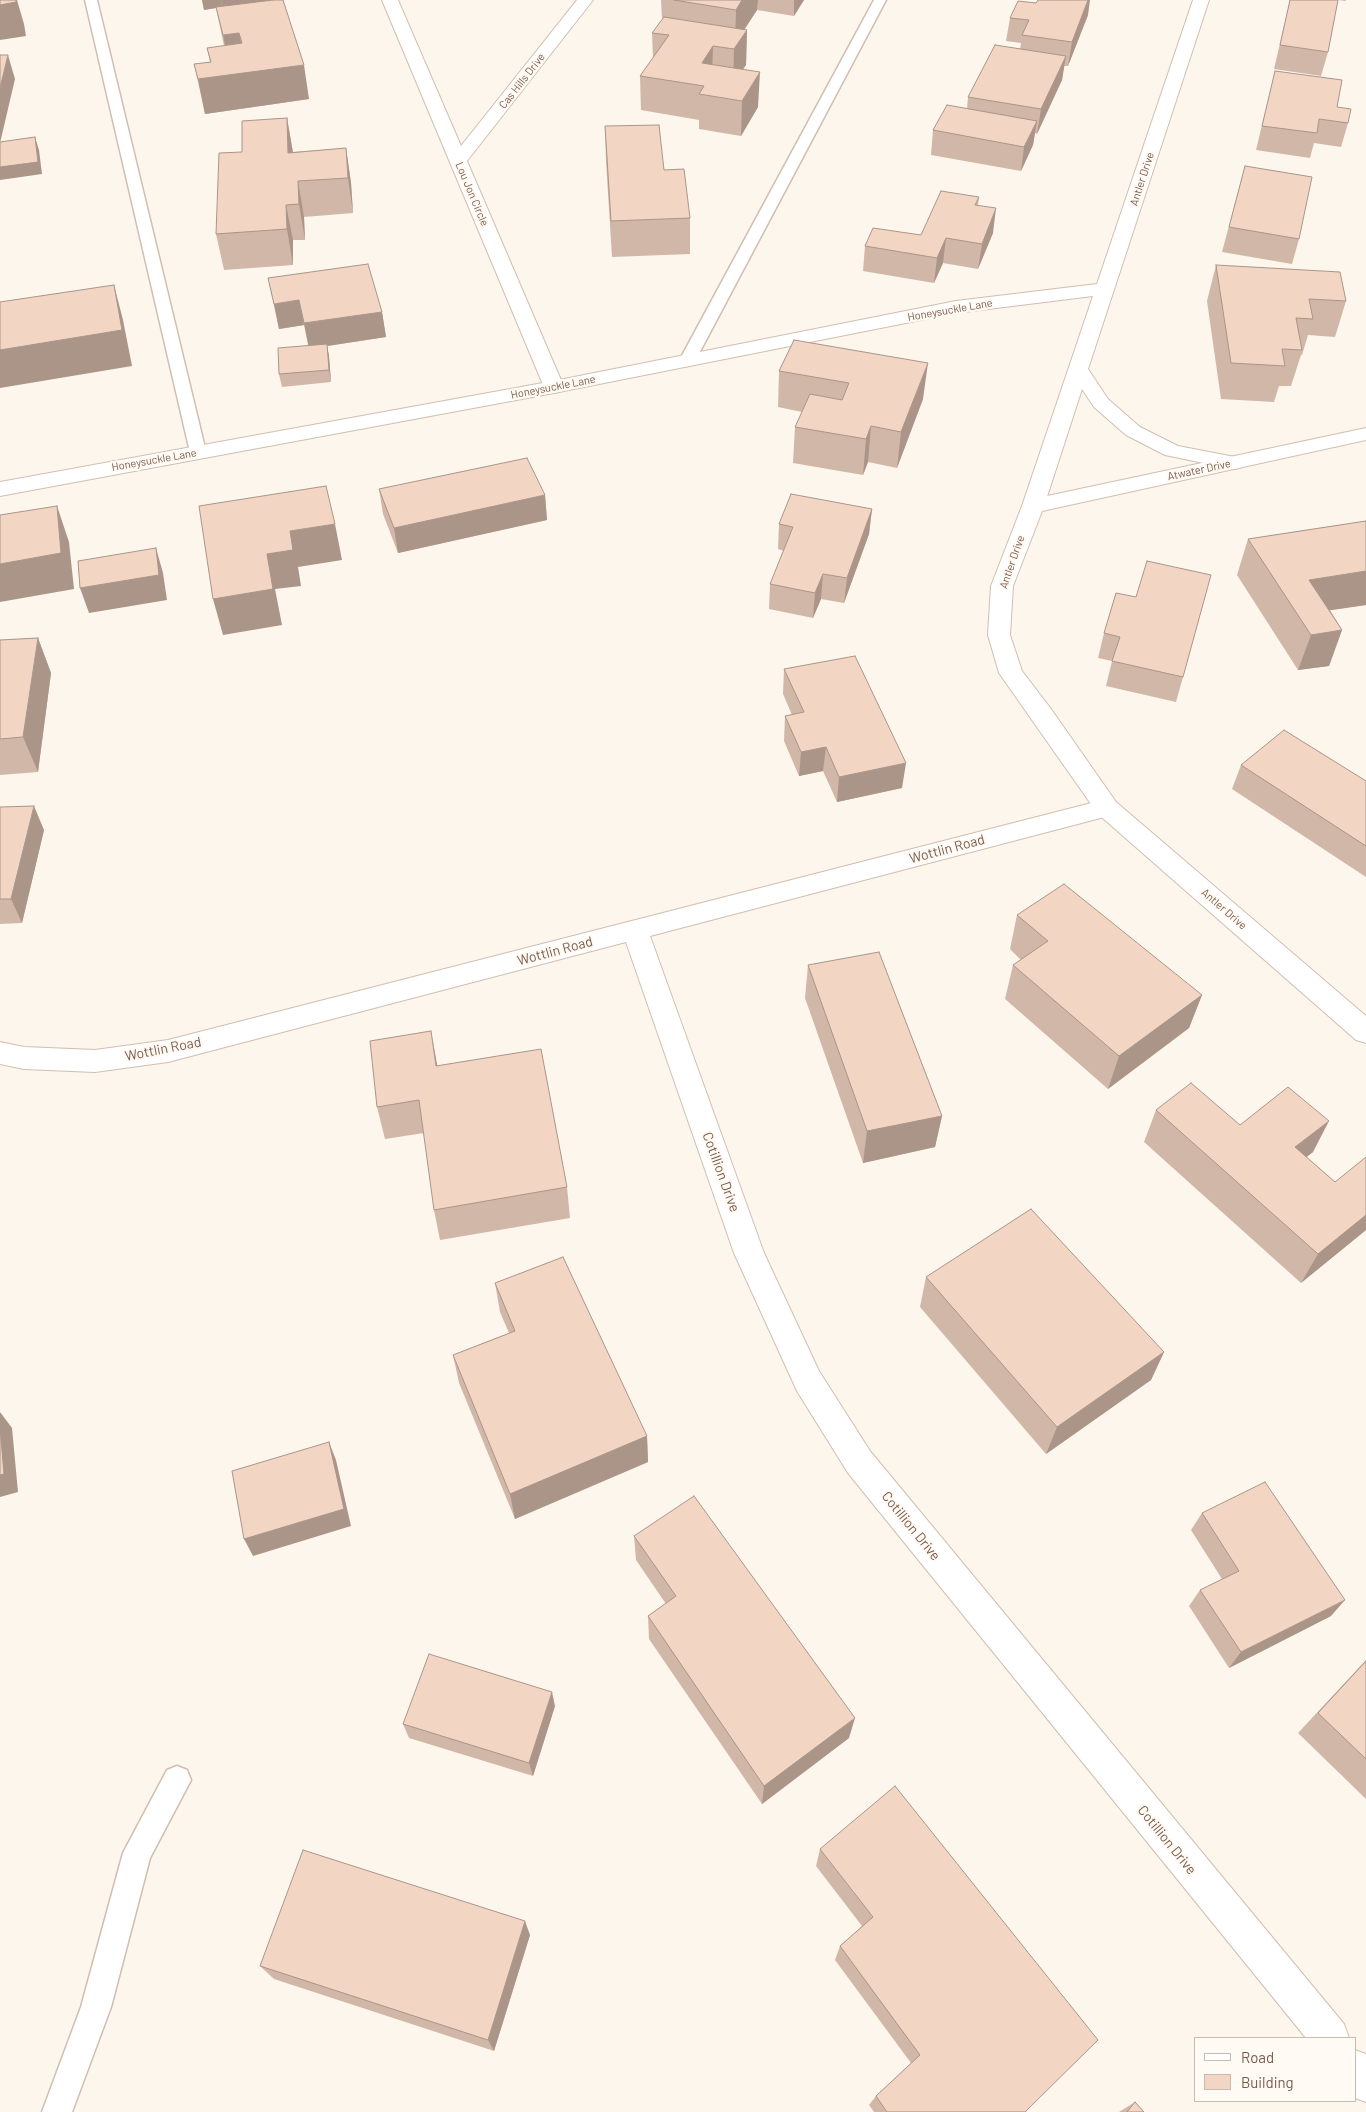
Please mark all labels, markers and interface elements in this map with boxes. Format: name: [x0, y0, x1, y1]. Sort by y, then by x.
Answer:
street label: Cas Hills Drive: [496, 51, 548, 111]
street label: Antler Drive: [1127, 150, 1157, 208]
street label: Lou Jon Circle: [453, 160, 491, 228]
street label: Honeysuckle Lane: [906, 296, 994, 324]
street label: Honeysuckle Lane: [509, 372, 597, 402]
street label: Honeysuckle Lane: [110, 446, 198, 474]
street label: Atwater Drive: [1166, 457, 1232, 483]
street label: Antler Drive: [997, 534, 1027, 590]
street label: Wottlin Road: [907, 831, 987, 867]
street label: Antler Drive: [1199, 886, 1249, 932]
street label: Wottlin Road: [515, 933, 595, 969]
street label: Wottlin Road: [123, 1033, 203, 1065]
street label: Cotillion Drive: [699, 1130, 743, 1214]
street label: Cotillion Drive: [878, 1488, 944, 1564]
street label: Cotillion Drive: [1134, 1802, 1200, 1878]
legend: [1194, 2037, 1356, 2102]
text: Road: [1241, 2048, 1274, 2066]
text: Building: [1241, 2073, 1294, 2091]

